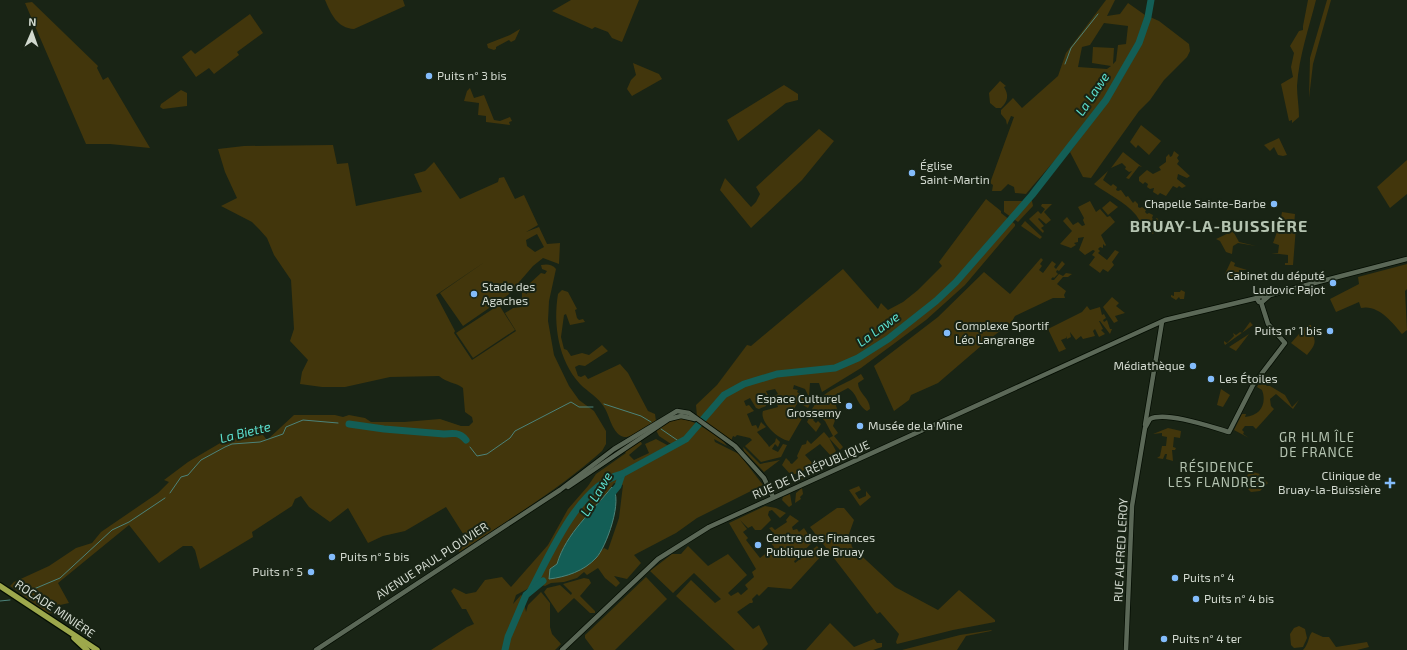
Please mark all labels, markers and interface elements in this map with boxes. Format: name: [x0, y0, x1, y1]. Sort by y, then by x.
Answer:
north arrow: [12, 12, 52, 52]
text: N: [28, 15, 37, 28]
place label: Puits n° 3 bis: [437, 68, 507, 82]
water label: La Lawe: [1072, 69, 1112, 119]
marker: Puits n° 3 bis: [424, 71, 434, 81]
place label: Église Saint-Martin: [920, 158, 990, 186]
marker: Église Saint-Martin: [907, 168, 917, 178]
place label: Chapelle Sainte-Barbe: [1144, 196, 1266, 210]
marker: Chapelle Sainte-Barbe: [1269, 199, 1279, 209]
district label: BRUAY-LA-BUISSIÈRE: [1130, 216, 1308, 235]
place label: Cabinet du député Ludovic Pajot: [1227, 268, 1325, 297]
marker: Cabinet du député Ludovic Pajot: [1328, 278, 1338, 288]
place label: Stade des Agaches: [482, 279, 535, 307]
marker: Stade des Agaches: [469, 289, 479, 299]
water label: La Lawe: [853, 308, 903, 350]
place label: Complexe Sportif Léo Langrange: [955, 318, 1049, 346]
place label: Puits n° 1 bis: [1254, 323, 1322, 337]
marker: Puits n° 1 bis: [1325, 326, 1335, 336]
marker: Complexe Sportif Léo Langrange: [942, 328, 952, 338]
place label: Médiathèque: [1113, 358, 1185, 372]
marker: Médiathèque: [1188, 361, 1198, 371]
place label: Les Étoiles: [1219, 371, 1278, 385]
marker: Les Étoiles: [1206, 374, 1216, 384]
place label: Espace Culturel Grossemy: [757, 391, 842, 419]
marker: Espace Culturel Grossemy: [844, 401, 854, 411]
water label: La Biette: [218, 418, 272, 446]
place label: Musée de la Mine: [868, 418, 963, 432]
marker: Musée de la Mine: [855, 421, 865, 431]
district label: GR HLM ÎLE DE FRANCE: [1279, 429, 1355, 460]
street label: RUE DE LA RÉPUBLIQUE: [750, 437, 872, 502]
district label: RÉSIDENCE LES FLANDRES: [1168, 458, 1266, 490]
place label: Clinique de Bruay-la-Buissière: [1278, 468, 1381, 496]
water label: La Lawe: [577, 469, 615, 519]
marker: Clinique de Bruay-la-Buissière: [1384, 477, 1396, 489]
street label: RUE ALFRED LEROY: [1110, 497, 1130, 602]
street label: AVENUE PAUL PLOUVIER: [373, 519, 490, 602]
place label: Centre des Finances Publique de Bruay: [766, 530, 875, 558]
marker: Centre des Finances Publique de Bruay: [753, 540, 763, 550]
place label: Puits n° 5 bis: [340, 549, 409, 563]
marker: Puits n° 5 bis: [327, 552, 337, 562]
place label: Puits n° 5: [252, 564, 303, 578]
marker: Puits n° 5: [306, 567, 316, 577]
place label: Puits n° 4: [1183, 570, 1235, 584]
marker: Puits n° 4: [1170, 573, 1180, 583]
street label: ROCADE MINIÈRE: [13, 576, 98, 640]
place label: Puits n° 4 bis: [1204, 591, 1274, 605]
marker: Puits n° 4 bis: [1191, 594, 1201, 604]
place label: Puits n° 4 ter: [1172, 631, 1242, 645]
marker: Puits n° 4 ter: [1159, 634, 1169, 644]

